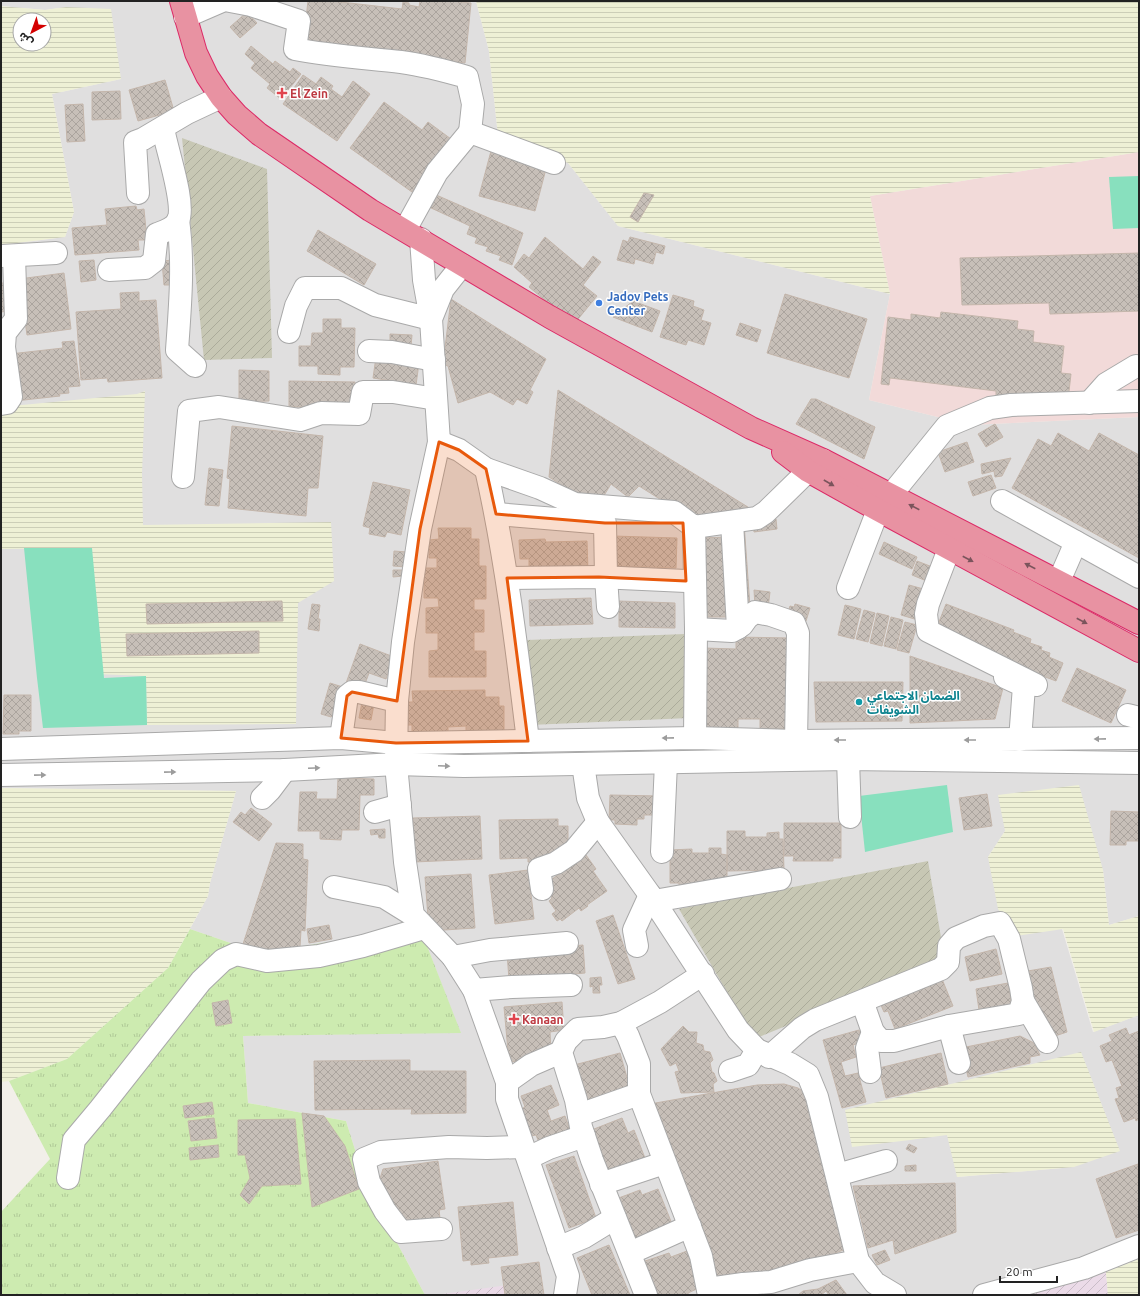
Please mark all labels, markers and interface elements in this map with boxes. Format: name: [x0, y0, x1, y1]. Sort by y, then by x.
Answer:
north arrow: [12, 12, 52, 52]
text: ش: [16, 29, 36, 49]
place label: El Zein: [290, 87, 328, 100]
marker: El Zein: [277, 88, 287, 98]
place label: Jadov Pets Center: [607, 290, 669, 317]
marker: Jadov Pets Center: [594, 298, 604, 308]
one-way arrow: [823, 479, 835, 486]
one-way arrow: [909, 503, 920, 510]
one-way arrow: [962, 555, 973, 562]
one-way arrow: [1024, 563, 1036, 569]
one-way arrow: [1076, 617, 1088, 624]
place label: الضمان الاجتماعي الشويفات: [867, 689, 960, 717]
marker: الضمان الاجتماعي الشويفات: [854, 697, 864, 707]
one-way arrow: [662, 735, 674, 742]
one-way arrow: [1093, 736, 1106, 742]
one-way arrow: [834, 737, 846, 744]
one-way arrow: [963, 737, 976, 743]
one-way arrow: [438, 763, 451, 769]
one-way arrow: [308, 765, 320, 772]
one-way arrow: [164, 769, 177, 775]
one-way arrow: [34, 772, 47, 778]
place label: Kanaan: [522, 1013, 563, 1026]
marker: Kanaan: [509, 1014, 519, 1024]
scale bar: [1000, 1258, 1057, 1284]
text: 20 m: [1006, 1265, 1033, 1278]

